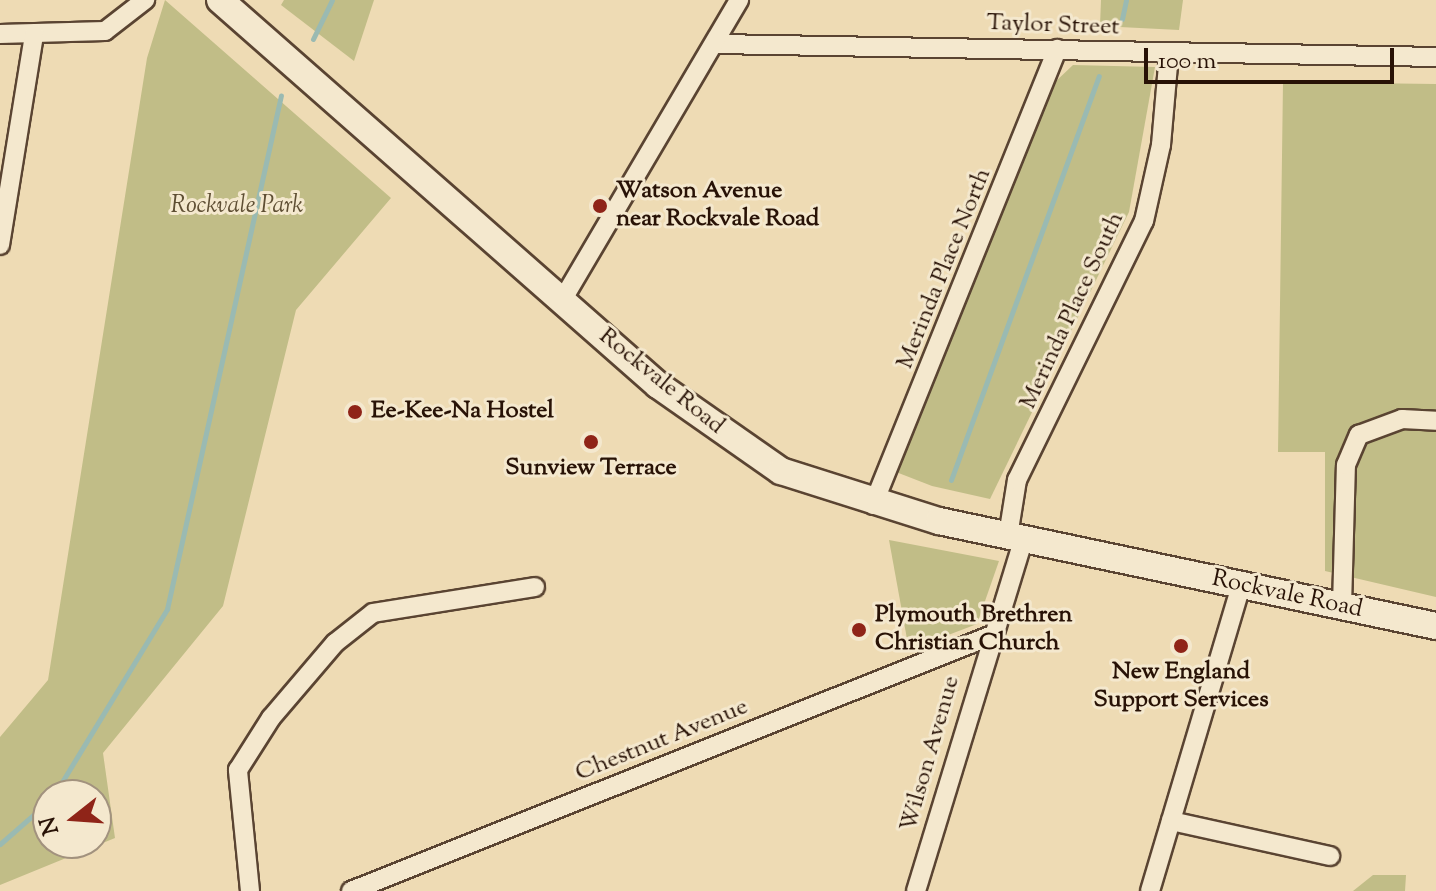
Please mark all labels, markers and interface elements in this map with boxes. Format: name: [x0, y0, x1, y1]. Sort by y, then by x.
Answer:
street label: Taylor Street: [986, 9, 1120, 43]
scale bar: [1148, 32, 1398, 82]
text: 100 m: [1158, 45, 1216, 79]
street label: Merinda Place North: [892, 165, 998, 373]
place label: Watson Avenue near Rockvale Road: [616, 178, 819, 234]
park label: Rockvale Park: [171, 193, 303, 221]
marker: Watson Avenue near Rockvale Road: [591, 197, 609, 215]
street label: Merinda Place South: [1015, 208, 1131, 414]
street label: Rockvale Road: [592, 323, 730, 441]
place label: Ee-Kee-Na Hostel: [371, 398, 554, 426]
marker: Ee-Kee-Na Hostel: [346, 403, 364, 421]
marker: Sunview Terrace: [582, 433, 600, 451]
place label: Sunview Terrace: [505, 455, 677, 483]
street label: Rockvale Road: [1209, 565, 1365, 625]
place label: Plymouth Brethren Christian Church: [875, 602, 1073, 658]
marker: Plymouth Brethren Christian Church: [850, 621, 868, 639]
marker: New England Support Services: [1172, 637, 1190, 655]
place label: New England Support Services: [1093, 659, 1269, 715]
street label: Wilson Avenue: [895, 673, 967, 835]
street label: Chestnut Avenue: [572, 693, 752, 789]
north arrow: [32, 779, 112, 859]
text: N: [33, 812, 69, 839]

